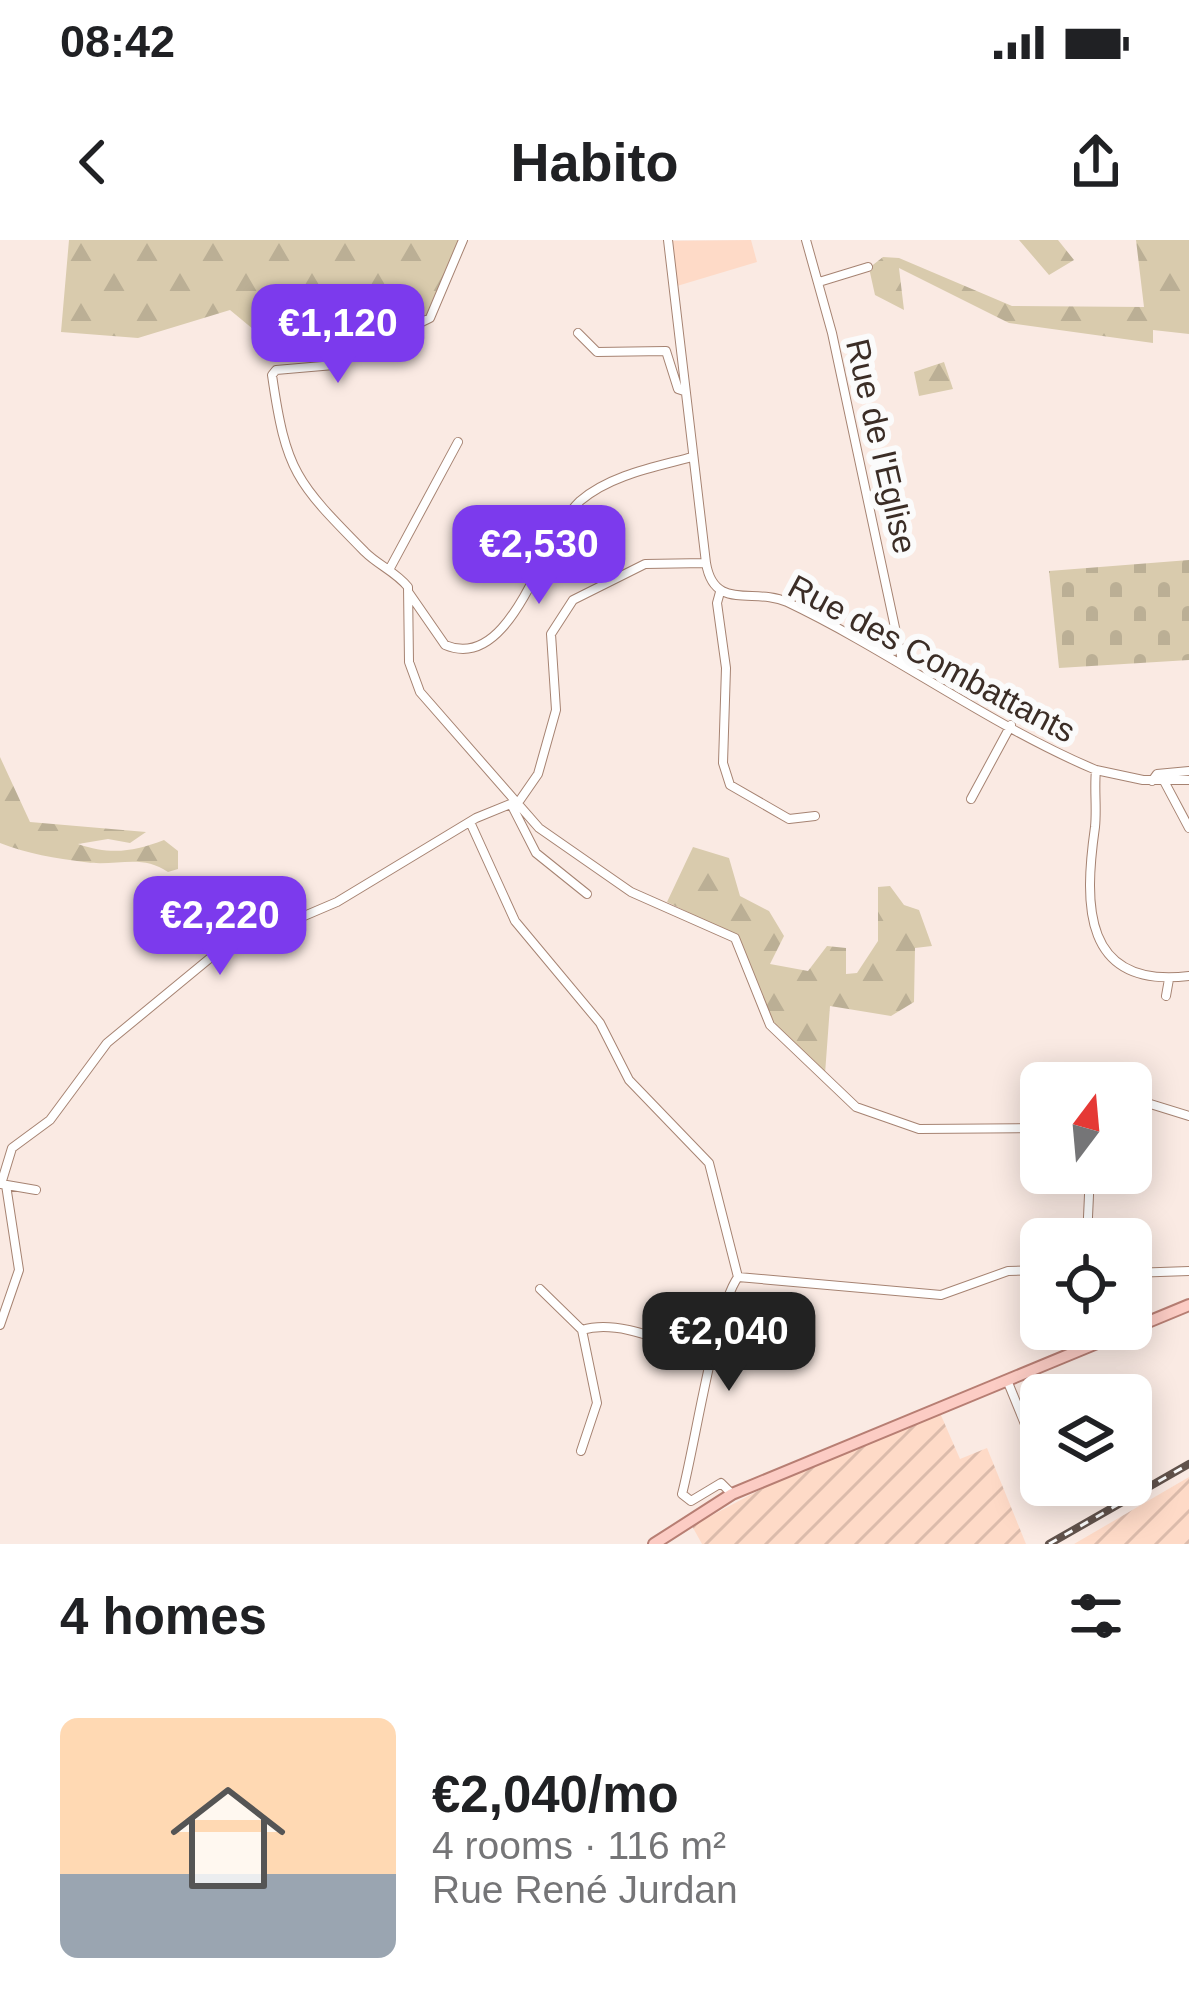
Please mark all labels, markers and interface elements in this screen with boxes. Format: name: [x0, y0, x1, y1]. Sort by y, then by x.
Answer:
text: 08:42: [60, 16, 175, 67]
icon: back: [60, 129, 126, 195]
icon: share: [1063, 129, 1129, 195]
text: Habito: [511, 132, 679, 192]
pin: €1,120: [240, 284, 436, 386]
text: €1,120: [278, 301, 398, 344]
street label: Rue de l'Eglise: [839, 335, 924, 557]
pin: €2,530: [441, 505, 637, 607]
text: €2,530: [479, 522, 599, 565]
street label: Rue des Combattants: [782, 567, 1081, 750]
pin: €2,220: [122, 876, 318, 978]
text: €2,220: [160, 893, 280, 936]
north arrow: [1020, 1062, 1152, 1194]
map controls: [1020, 1062, 1152, 1506]
button: locate: [1020, 1218, 1152, 1350]
pin: €2,040: [631, 1292, 827, 1394]
text: €2,040: [669, 1309, 789, 1352]
button: layers: [1020, 1374, 1152, 1506]
icon: filters: [1063, 1583, 1129, 1649]
text: 4 homes: [60, 1588, 267, 1645]
icon: home: [156, 1766, 300, 1910]
text: €2,040/mo: [432, 1766, 679, 1823]
text: 4 rooms · 116 m²: [432, 1824, 726, 1867]
text: Rue René Jurdan: [432, 1868, 738, 1911]

